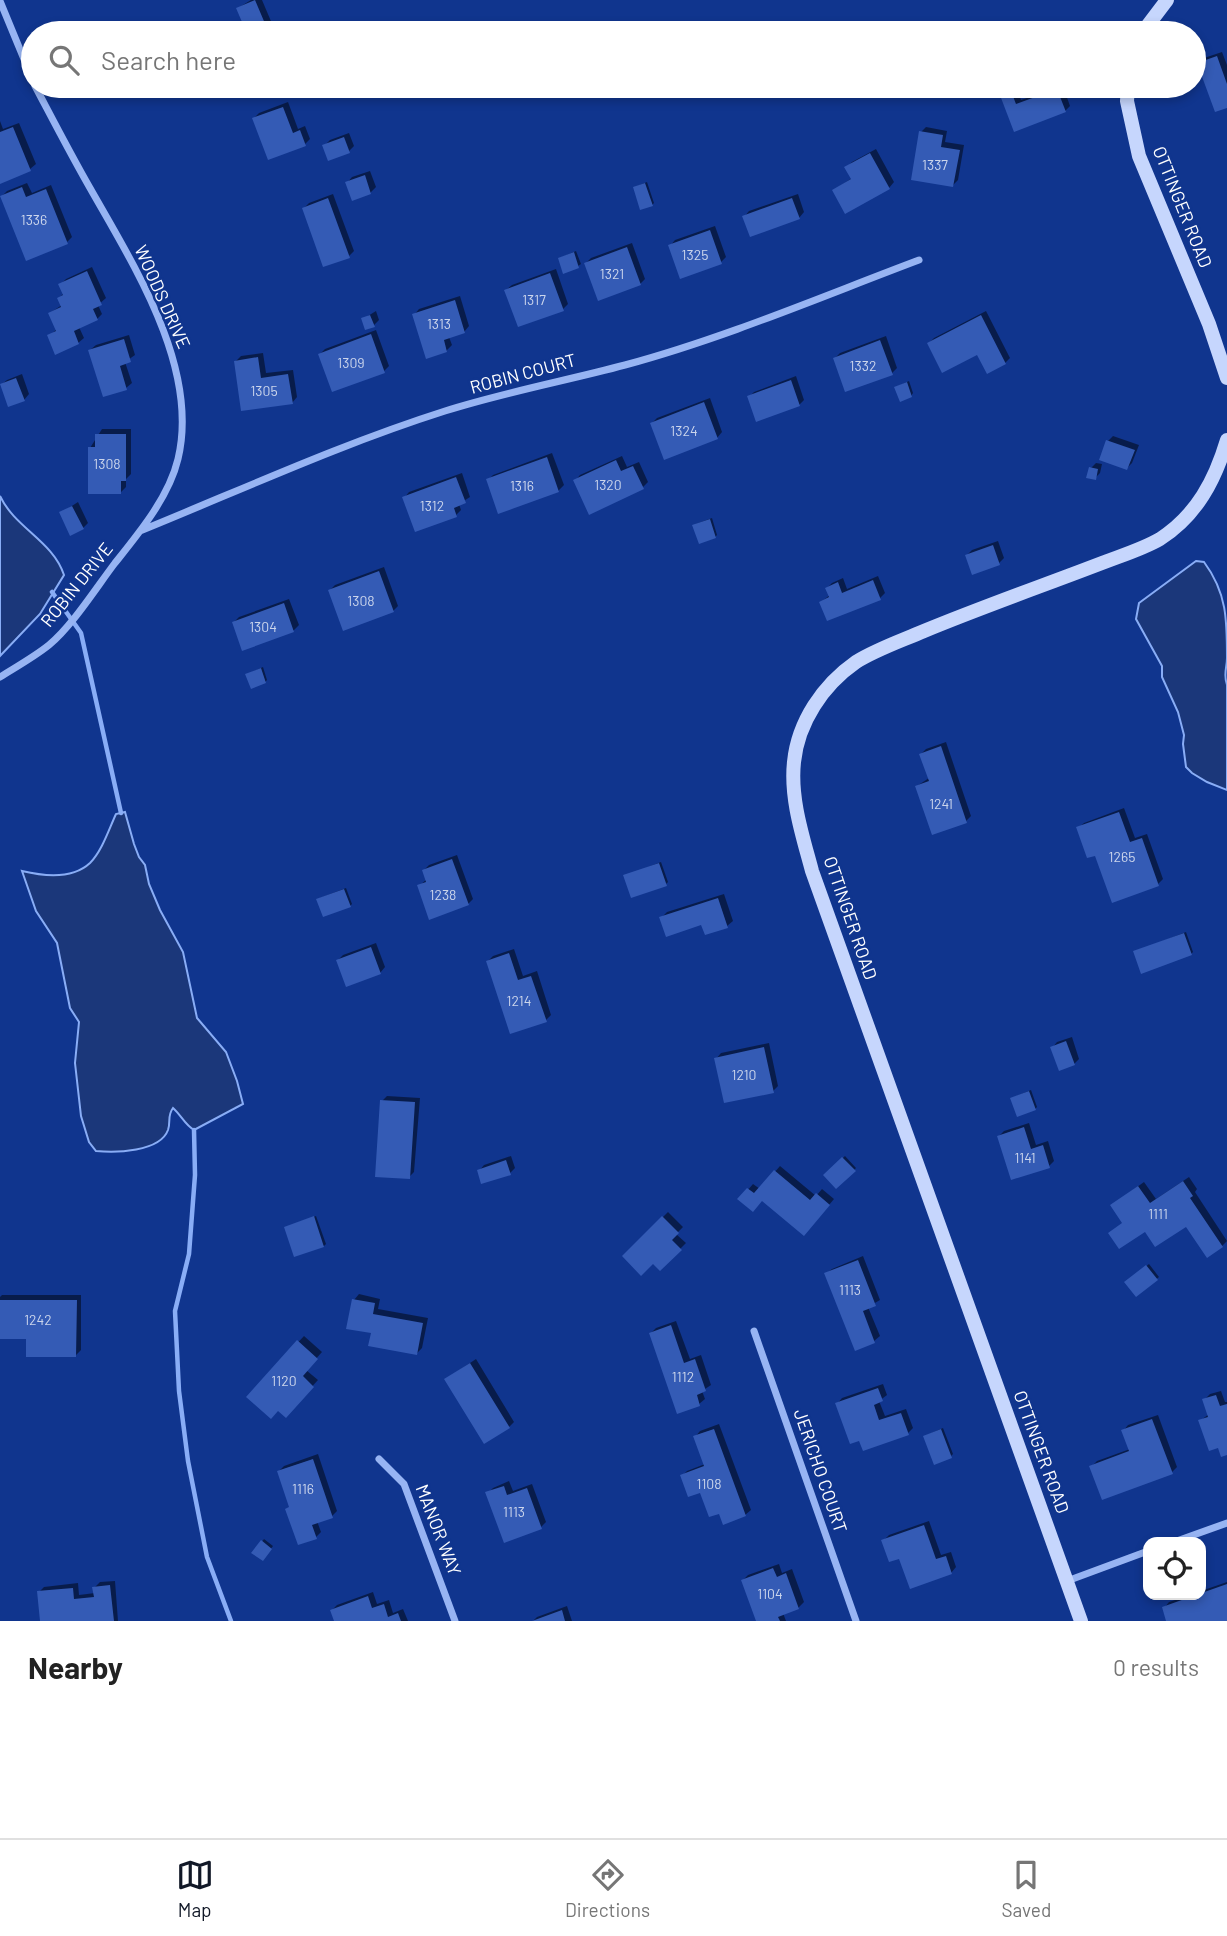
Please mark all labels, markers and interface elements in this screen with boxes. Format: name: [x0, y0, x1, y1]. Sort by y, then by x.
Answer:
search box: [21, 21, 1206, 98]
icon: search: [45, 41, 83, 79]
text: Search here: [101, 44, 236, 75]
street label: OTTINGER ROAD: [1149, 143, 1217, 271]
house number: 1337: [922, 156, 948, 173]
house number: 1336: [21, 211, 47, 228]
street label: WOODS DRIVE: [130, 241, 196, 352]
house number: 1325: [682, 246, 708, 263]
house number: 1321: [600, 265, 624, 282]
house number: 1317: [522, 291, 546, 308]
house number: 1313: [427, 315, 451, 332]
street label: ROBIN COURT: [467, 348, 578, 398]
house number: 1309: [337, 354, 365, 371]
house number: 1332: [850, 357, 876, 374]
house number: 1305: [250, 382, 278, 399]
house number: 1324: [670, 422, 698, 439]
house number: 1308: [93, 455, 121, 472]
house number: 1320: [594, 476, 622, 493]
house number: 1316: [510, 477, 534, 494]
house number: 1312: [420, 497, 444, 514]
street label: ROBIN DRIVE: [36, 538, 117, 631]
house number: 1308: [347, 592, 375, 609]
house number: 1304: [249, 618, 277, 635]
house number: 1241: [929, 795, 953, 812]
house number: 1265: [1109, 848, 1135, 865]
street label: OTTINGER ROAD: [820, 853, 882, 982]
house number: 1238: [430, 886, 456, 903]
house number: 1214: [507, 992, 531, 1009]
house number: 1210: [731, 1066, 757, 1083]
house number: 1141: [1014, 1149, 1036, 1166]
house number: 1111: [1148, 1205, 1168, 1222]
house number: 1113: [839, 1281, 861, 1298]
house number: 1242: [24, 1311, 52, 1328]
house number: 1112: [672, 1368, 694, 1385]
house number: 1120: [271, 1372, 297, 1389]
street label: OTTINGER ROAD: [1010, 1387, 1074, 1516]
street label: JERICHO COURT: [789, 1406, 852, 1535]
house number: 1108: [696, 1475, 722, 1492]
house number: 1116: [292, 1480, 314, 1497]
street label: MANOR WAY: [412, 1481, 466, 1578]
house number: 1113: [503, 1503, 525, 1520]
map controls: [1143, 1537, 1206, 1600]
button: locate: [1143, 1537, 1206, 1600]
house number: 1104: [757, 1585, 783, 1602]
text: Nearby: [28, 1649, 123, 1685]
text: 0 results: [1113, 1653, 1199, 1681]
tab: Map: [176, 1856, 214, 1921]
tab: Directions: [565, 1856, 650, 1921]
tab: Saved: [1001, 1856, 1051, 1921]

